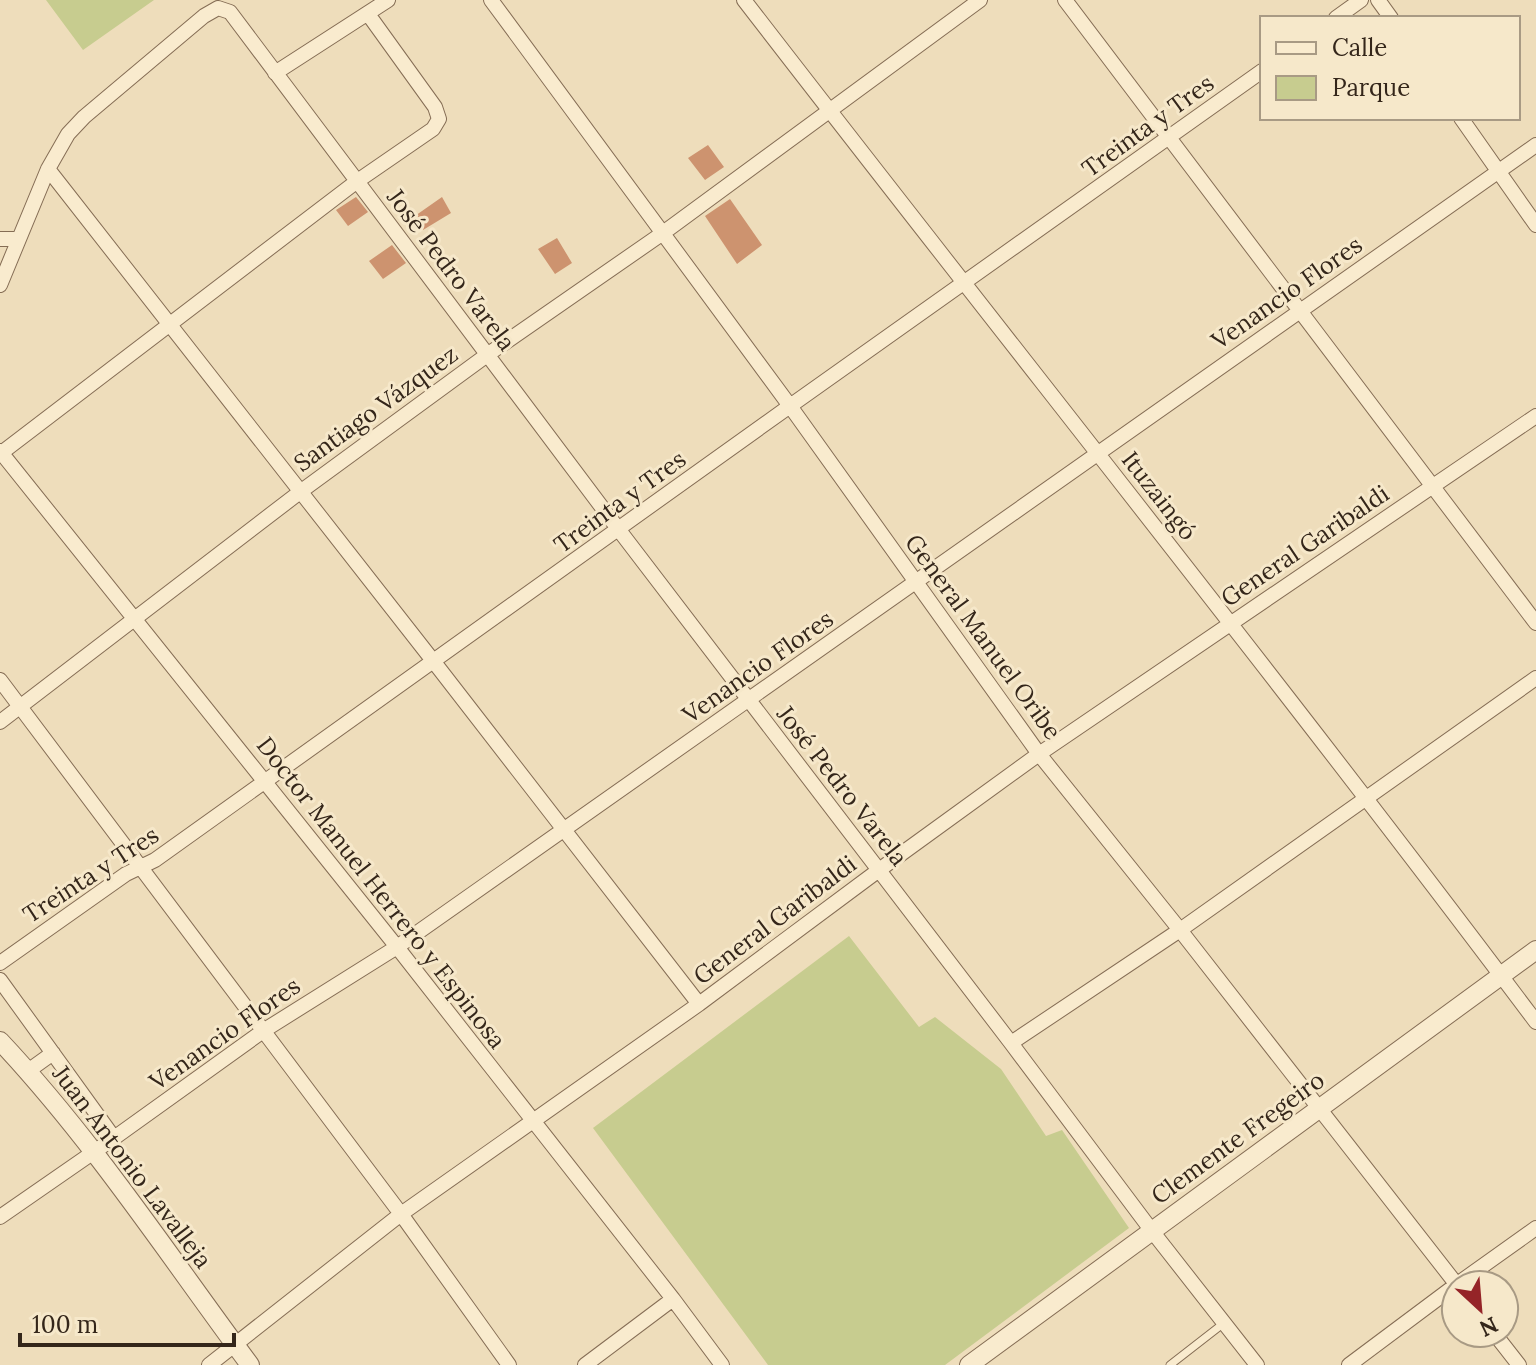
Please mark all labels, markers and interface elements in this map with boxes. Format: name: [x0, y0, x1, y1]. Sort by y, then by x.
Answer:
legend: [1260, 16, 1520, 120]
text: Calle: [1332, 32, 1387, 63]
street label: Treinta y Tres: [1076, 67, 1220, 184]
text: Parque: [1332, 72, 1410, 103]
street label: José Pedro Varela: [380, 182, 522, 357]
street label: Venancio Flores: [1204, 229, 1368, 357]
street label: Santiago Vázquez: [288, 339, 464, 479]
street label: Treinta y Tres: [548, 443, 692, 560]
street label: Ituzaingó: [1115, 445, 1204, 546]
street label: General Garibaldi: [1215, 478, 1395, 613]
street label: General Manuel Oribe: [898, 528, 1068, 746]
street label: Venancio Flores: [675, 603, 839, 731]
street label: José Pedro Varela: [770, 699, 915, 872]
street label: Doctor Manuel Herrero y Espinosa: [250, 731, 513, 1055]
street label: Treinta y Tres: [17, 819, 164, 930]
street label: General Garibaldi: [687, 848, 862, 991]
street label: Venancio Flores: [142, 970, 306, 1098]
street label: Juan Antonio Lavalleja: [45, 1058, 219, 1274]
street label: Clemente Fregeiro: [1145, 1064, 1331, 1211]
north arrow: [1440, 1269, 1520, 1349]
scale bar: [20, 1297, 234, 1347]
text: 100 m: [32, 1309, 98, 1340]
text: N: [1475, 1311, 1503, 1343]

